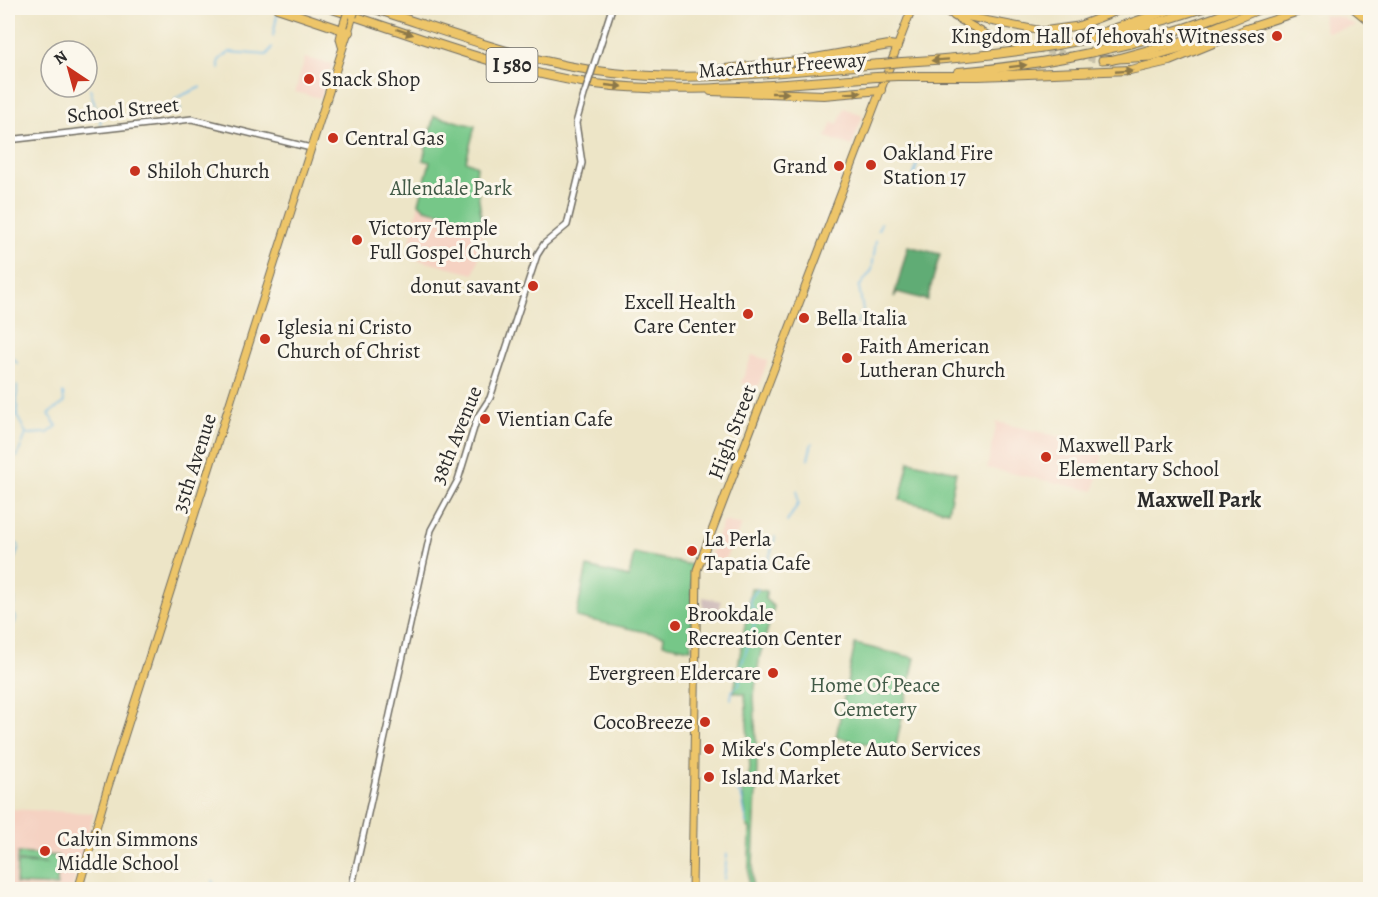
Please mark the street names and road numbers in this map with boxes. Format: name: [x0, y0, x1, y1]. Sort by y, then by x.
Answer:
street label: MacArthur Freeway: [697, 45, 867, 85]
road number: I 580: [486, 48, 538, 82]
street label: School Street: [66, 90, 181, 130]
street label: High Street: [701, 381, 763, 483]
street label: 38th Avenue: [424, 382, 488, 488]
street label: 35th Avenue: [165, 410, 223, 516]

